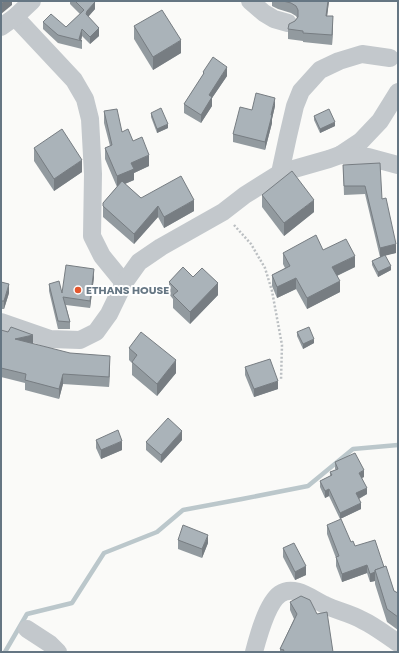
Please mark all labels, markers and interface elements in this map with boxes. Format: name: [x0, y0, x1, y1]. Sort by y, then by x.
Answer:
place label: ETHANS HOUSE: [86, 282, 169, 298]
marker: ETHANS HOUSE: [73, 285, 83, 295]

